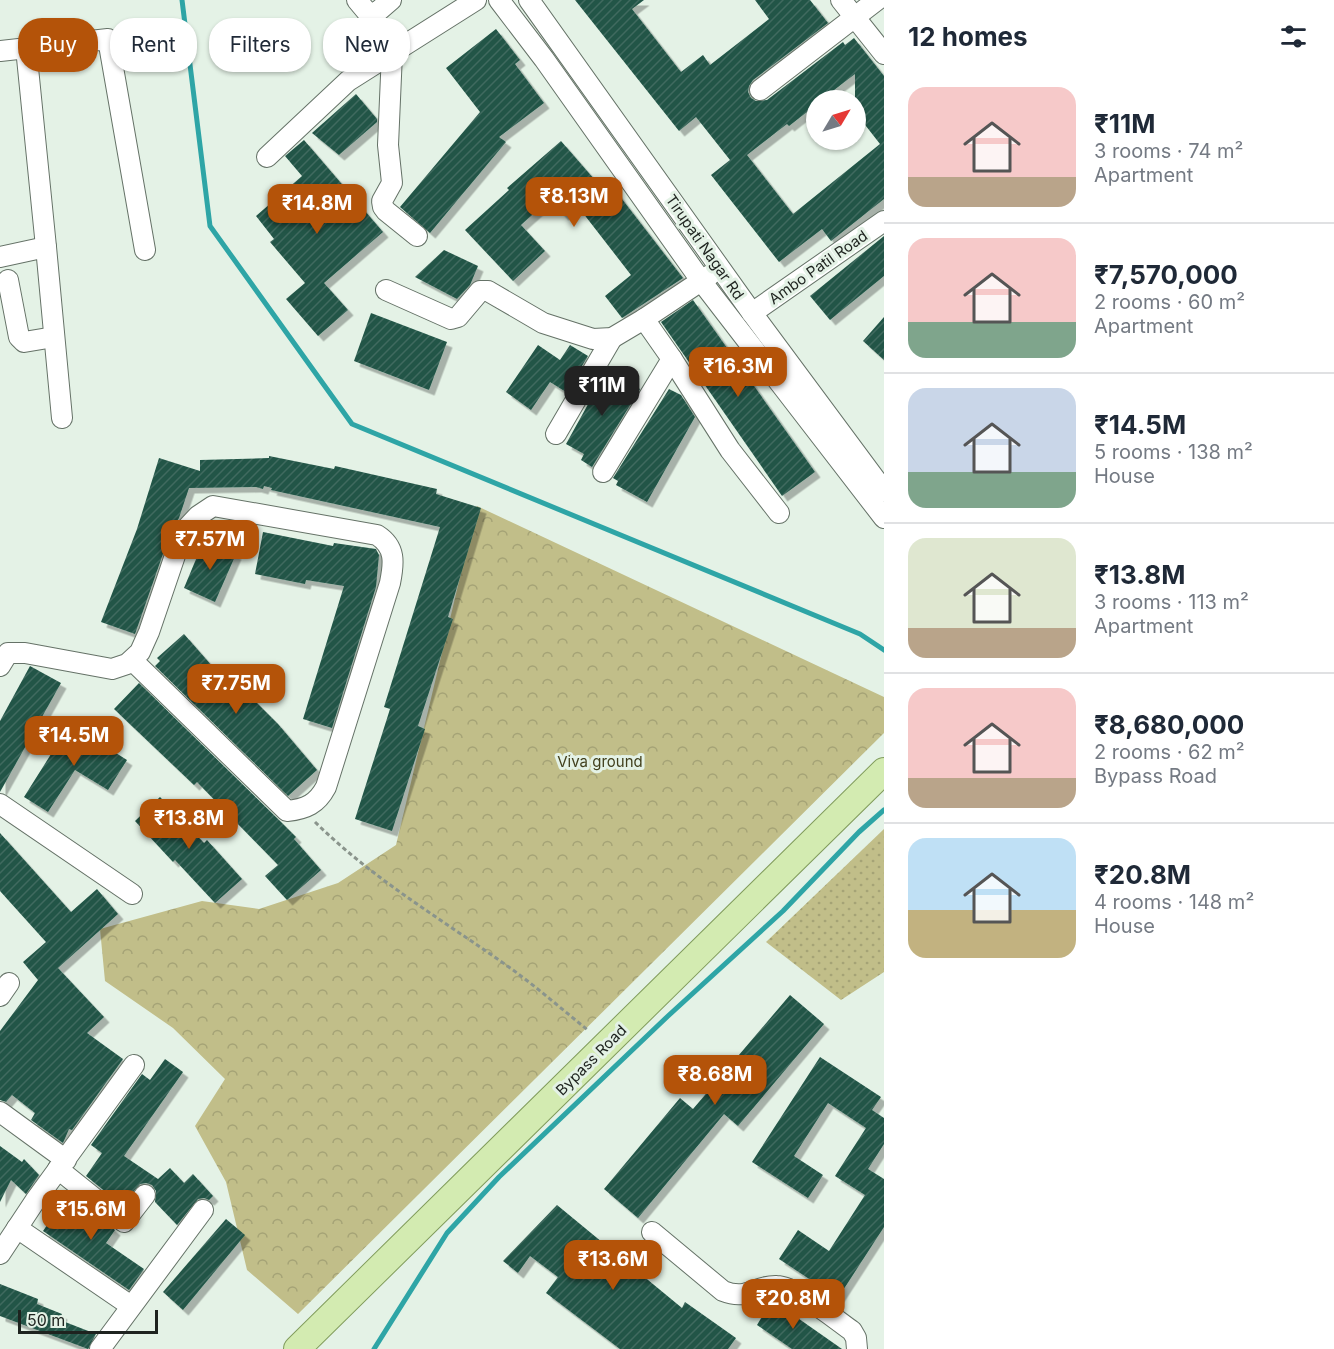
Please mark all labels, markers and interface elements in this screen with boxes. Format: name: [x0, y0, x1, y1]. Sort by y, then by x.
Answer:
chip: Buy: [18, 18, 98, 72]
chip: Rent: [110, 18, 197, 72]
chip: Filters: [209, 18, 311, 72]
chip: New: [323, 18, 410, 72]
icon: filters: [1277, 20, 1310, 53]
text: 12 homes: [908, 21, 1028, 52]
north arrow: [806, 90, 866, 150]
map controls: [806, 90, 866, 150]
text: ₹11M: [1094, 108, 1156, 139]
icon: home: [956, 111, 1028, 183]
text: 3 rooms · 74 m²: [1094, 139, 1243, 163]
text: Apartment: [1094, 163, 1193, 187]
pin: ₹8.13M: [525, 177, 623, 228]
pin: ₹14.8M: [268, 184, 366, 235]
text: ₹8.13M: [539, 184, 609, 208]
text: ₹14.8M: [282, 191, 352, 215]
street label: Tirupati Nagar Rd: [662, 191, 748, 303]
street label: Ambo Patil Road: [765, 226, 871, 308]
text: ₹7,570,000: [1094, 259, 1238, 290]
icon: home: [956, 262, 1028, 334]
text: 2 rooms · 60 m²: [1094, 290, 1245, 314]
text: Apartment: [1094, 314, 1193, 338]
pin: ₹16.3M: [689, 347, 787, 398]
text: ₹16.3M: [703, 354, 773, 378]
pin: ₹11M: [566, 366, 638, 417]
text: ₹11M: [578, 373, 626, 397]
text: ₹14.5M: [1094, 409, 1186, 440]
icon: home: [956, 412, 1028, 484]
text: 5 rooms · 138 m²: [1094, 440, 1253, 464]
text: House: [1094, 464, 1155, 488]
pin: ₹7.57M: [161, 520, 259, 571]
text: ₹7.57M: [175, 527, 245, 551]
text: ₹13.8M: [1094, 559, 1185, 590]
icon: home: [956, 562, 1028, 634]
text: 3 rooms · 113 m²: [1094, 590, 1249, 614]
text: Apartment: [1094, 614, 1193, 638]
pin: ₹7.75M: [187, 664, 285, 715]
text: ₹7.75M: [201, 671, 271, 695]
text: ₹8,680,000: [1094, 709, 1244, 740]
icon: home: [956, 712, 1028, 784]
pin: ₹14.5M: [25, 716, 123, 767]
text: ₹14.5M: [39, 723, 109, 747]
text: 2 rooms · 62 m²: [1094, 740, 1245, 764]
park label: Viva ground: [557, 752, 643, 771]
text: Bypass Road: [1094, 764, 1217, 788]
pin: ₹13.8M: [140, 799, 238, 850]
text: ₹13.8M: [154, 806, 224, 830]
text: ₹20.8M: [1094, 859, 1191, 890]
icon: home: [956, 862, 1028, 934]
text: 4 rooms · 148 m²: [1094, 890, 1254, 914]
text: House: [1094, 914, 1155, 938]
street label: Bypass Road: [552, 1021, 630, 1099]
pin: ₹8.68M: [666, 1055, 764, 1106]
text: ₹8.68M: [678, 1062, 752, 1086]
pin: ₹15.6M: [42, 1190, 140, 1241]
text: ₹15.6M: [56, 1197, 126, 1221]
pin: ₹13.6M: [564, 1240, 662, 1291]
text: ₹13.6M: [578, 1247, 648, 1271]
pin: ₹20.8M: [744, 1279, 842, 1330]
text: ₹20.8M: [756, 1286, 830, 1310]
scale bar: [18, 1307, 158, 1334]
text: 50 m: [27, 1310, 65, 1330]

